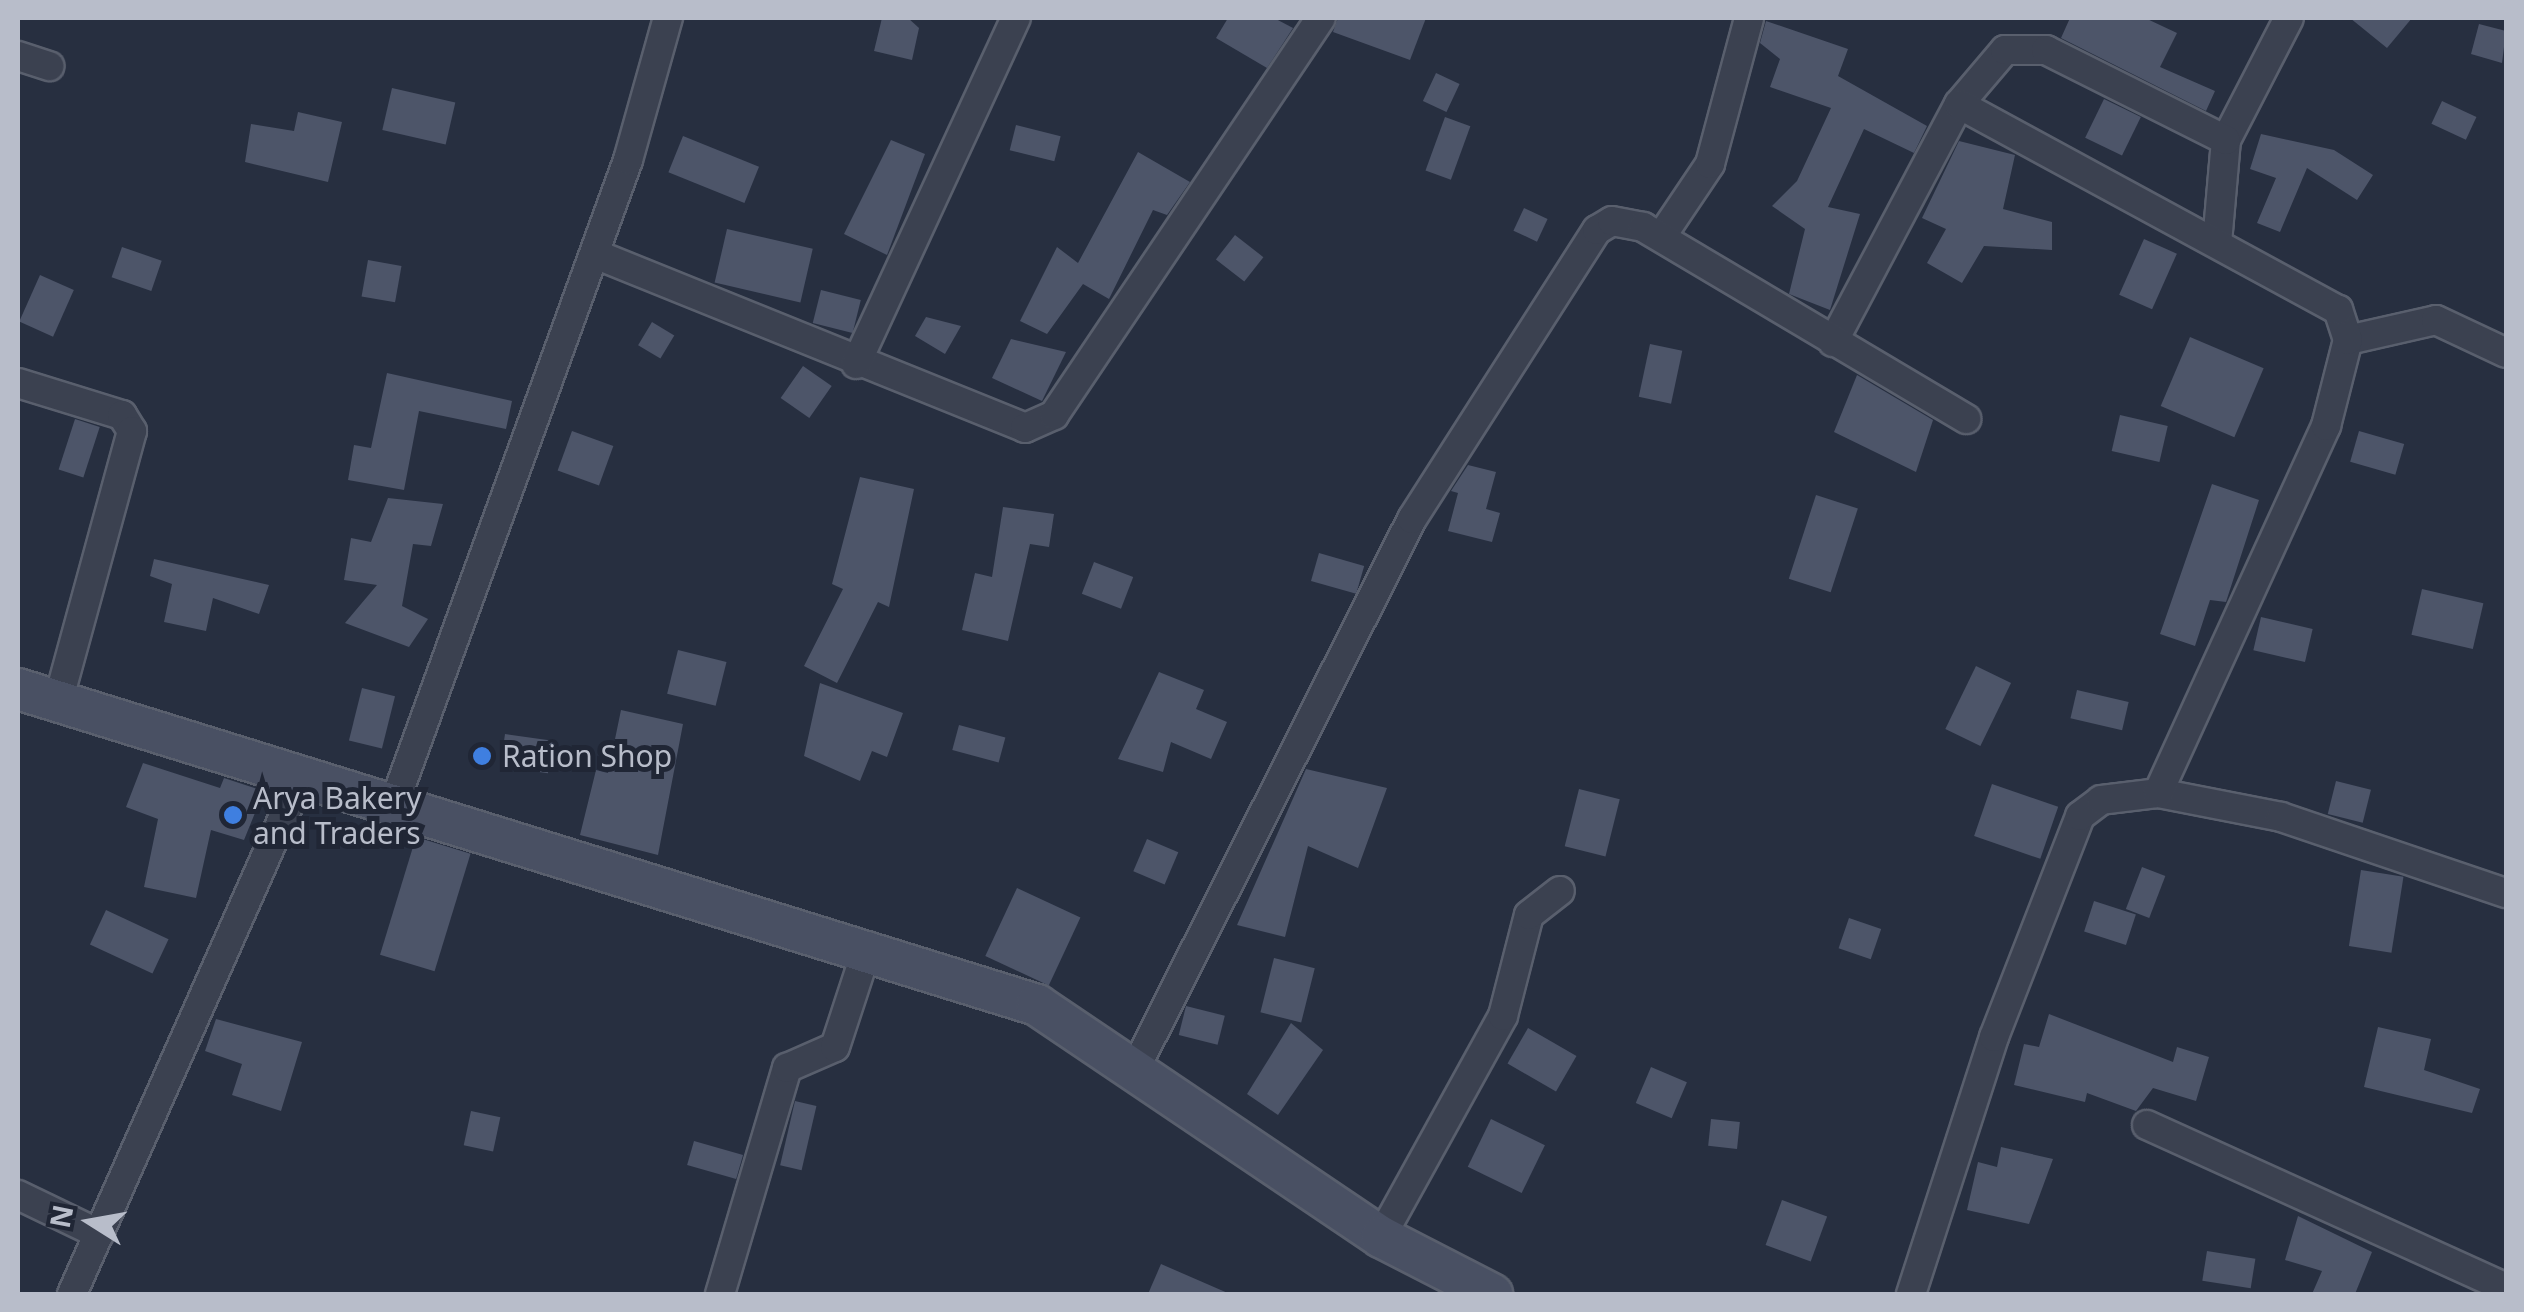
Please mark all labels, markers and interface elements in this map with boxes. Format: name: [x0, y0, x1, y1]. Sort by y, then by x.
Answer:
place label: Ration Shop: [502, 738, 672, 774]
marker: Ration Shop: [471, 745, 493, 767]
place label: Arya Bakery and Traders: [253, 780, 421, 850]
marker: Arya Bakery and Traders: [222, 804, 244, 826]
north arrow: [40, 1172, 140, 1272]
text: N: [40, 1201, 81, 1231]

